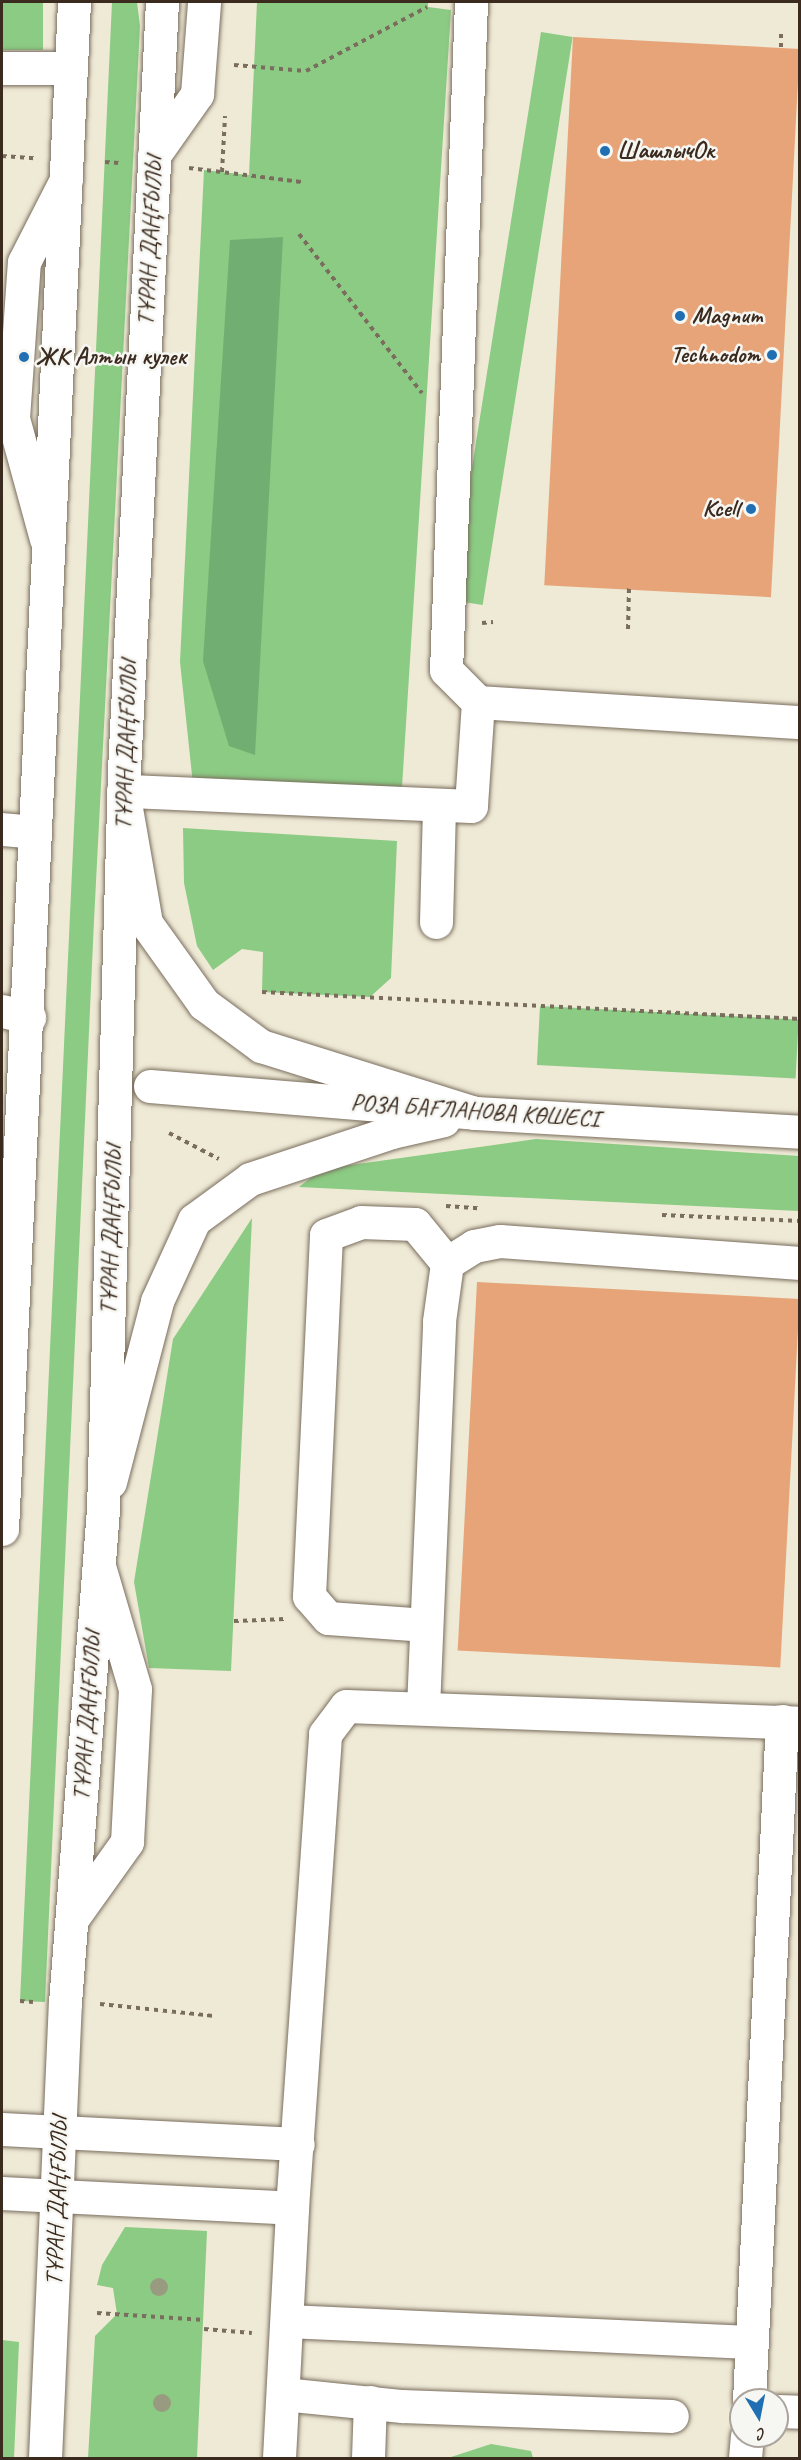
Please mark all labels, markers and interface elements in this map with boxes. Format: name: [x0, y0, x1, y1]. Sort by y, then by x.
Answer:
place label: ШашлычОк: [617, 137, 714, 165]
marker: ШашлычОк: [598, 144, 612, 158]
street label: ТҰРАН ДАҢҒЫЛЫ: [131, 156, 169, 326]
place label: Magnum: [692, 302, 762, 330]
marker: Magnum: [673, 309, 687, 323]
place label: Technodom: [671, 341, 760, 369]
place label: ЖК Алтын кулек: [36, 343, 186, 371]
marker: Technodom: [765, 348, 779, 362]
marker: ЖК Алтын кулек: [17, 350, 31, 364]
place label: Kcell: [702, 495, 739, 523]
marker: Kcell: [744, 502, 758, 516]
street label: ТҰРАН ДАҢҒЫЛЫ: [109, 660, 143, 830]
street label: РОЗА БАҒЛАНОВА КӨШЕСІ: [350, 1088, 600, 1134]
street label: ТҰРАН ДАҢҒЫЛЫ: [94, 1145, 128, 1315]
street label: ТҰРАН ДАҢҒЫЛЫ: [67, 1631, 107, 1801]
street label: ТҰРАН ДАҢҒЫЛЫ: [40, 2116, 74, 2286]
north arrow: [729, 2388, 789, 2448]
text: С: [756, 2423, 767, 2444]

